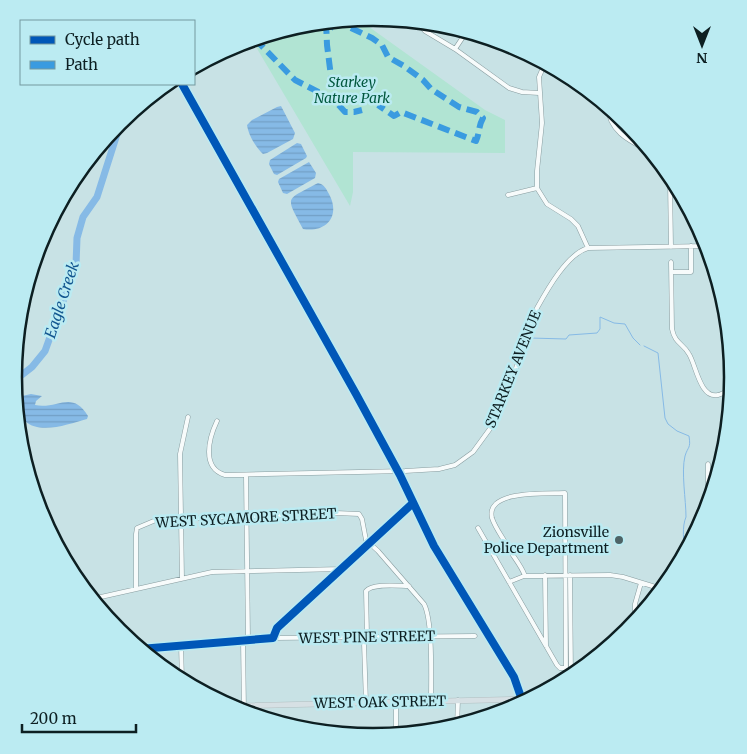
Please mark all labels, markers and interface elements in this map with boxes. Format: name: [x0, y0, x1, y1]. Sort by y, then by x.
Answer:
legend: [20, 20, 195, 85]
north arrow: [677, 20, 727, 70]
text: Cycle path: [65, 30, 140, 49]
text: N: [696, 49, 708, 67]
text: Path: [65, 55, 98, 74]
park label: Starkey Nature Park: [314, 73, 390, 107]
water label: Eagle Creek: [40, 259, 83, 340]
street label: STARKEY AVENUE: [481, 307, 545, 431]
street label: WEST SYCAMORE STREET: [154, 504, 337, 532]
place label: Zionsville Police Department: [484, 523, 610, 557]
marker: Zionsville Police Department: [613, 534, 625, 546]
street label: WEST PINE STREET: [298, 627, 436, 647]
street label: WEST OAK STREET: [313, 692, 447, 712]
scale bar: [22, 702, 136, 734]
text: 200 m: [30, 709, 77, 728]

